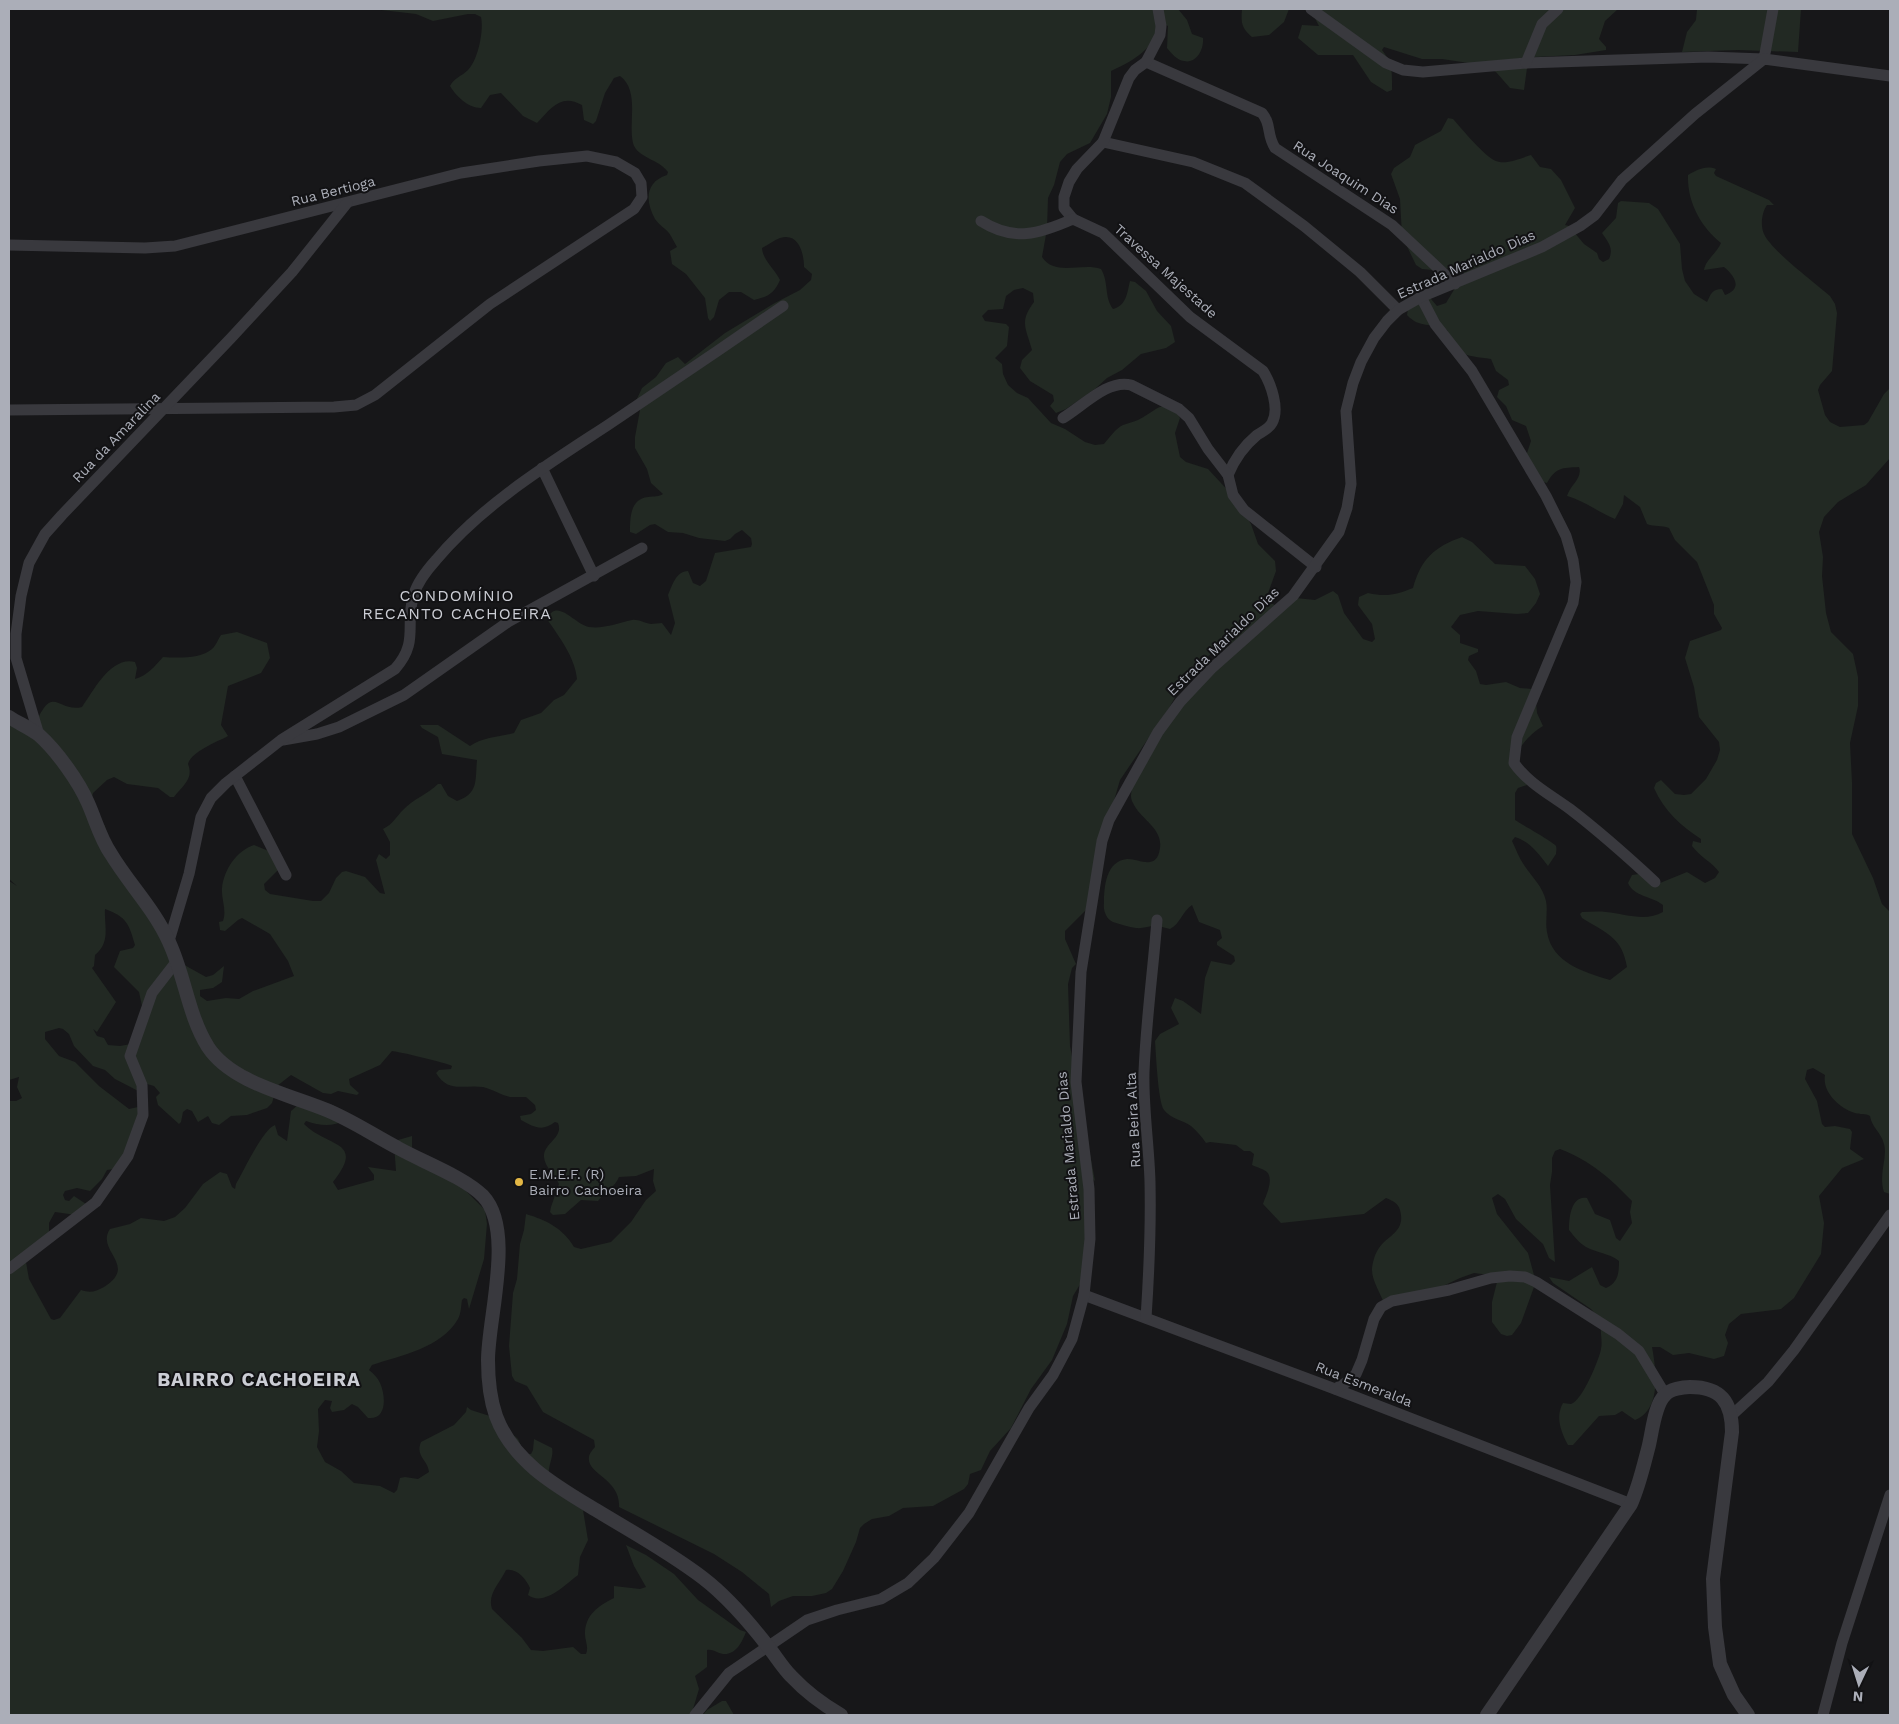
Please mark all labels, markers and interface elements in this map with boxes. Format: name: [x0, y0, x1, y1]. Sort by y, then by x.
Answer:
street label: Rua Joaquim Dias: [1290, 137, 1402, 217]
street label: Rua Bertioga: [289, 173, 377, 209]
street label: Travessa Majestade: [1111, 221, 1221, 321]
street label: Estrada Marialdo Dias: [1395, 226, 1537, 302]
street label: Rua da Amaralina: [69, 388, 163, 485]
street label: Estrada Marialdo Dias: [1164, 583, 1282, 699]
district label: CONDOMÍNIO RECANTO CACHOEIRA: [362, 586, 552, 623]
street label: Estrada Marialdo Dias: [1054, 1071, 1082, 1221]
street label: Rua Beira Alta: [1123, 1072, 1143, 1168]
place label: E.M.E.F. (R) Bairro Cachoeira: [529, 1166, 642, 1198]
marker: E.M.E.F. (R) Bairro Cachoeira: [513, 1176, 525, 1188]
street label: Rua Esmeralda: [1313, 1358, 1415, 1410]
district label: BAIRRO CACHOEIRA: [157, 1368, 361, 1391]
north arrow: [1834, 1659, 1884, 1709]
text: N: [1852, 1689, 1864, 1705]

